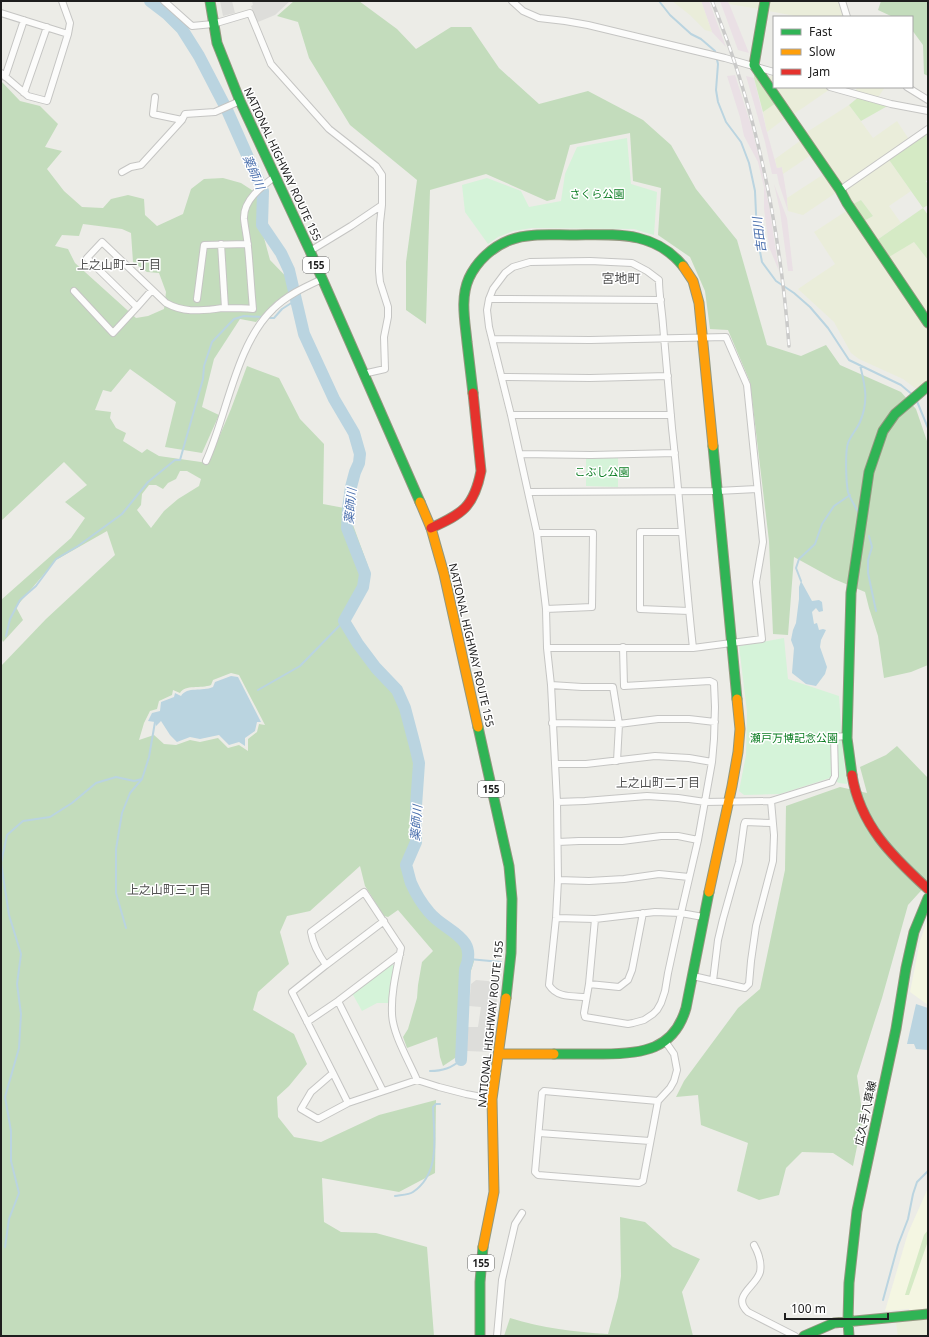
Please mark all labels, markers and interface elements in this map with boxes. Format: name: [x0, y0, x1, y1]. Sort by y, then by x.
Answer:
legend: [773, 16, 913, 88]
text: Fast: [809, 23, 833, 40]
text: Slow: [809, 43, 836, 60]
text: Jam: [808, 63, 830, 80]
street label: NATIONAL HIGHWAY ROUTE 155: [241, 85, 325, 243]
water label: 薬師川: [239, 152, 270, 194]
park label: さくら公園: [570, 186, 625, 201]
water label: 吉田川: [748, 214, 770, 254]
district label: 上之山町一丁目: [77, 256, 161, 273]
road number: 155: [303, 257, 329, 273]
district label: 宮地町: [601, 269, 641, 287]
park label: こぶし公園: [575, 464, 630, 479]
water label: 薬師川: [340, 485, 360, 525]
street label: NATIONAL HIGHWAY ROUTE 155: [446, 562, 498, 728]
park label: 瀬戸万博記念公園: [750, 730, 838, 745]
district label: 上之山町二丁目: [616, 774, 700, 791]
road number: 155: [478, 781, 504, 797]
water label: 薬師川: [406, 802, 426, 842]
district label: 上之山町三丁目: [127, 881, 211, 898]
street label: NATIONAL HIGHWAY ROUTE 155: [474, 940, 506, 1108]
street label: 広久手八草線: [851, 1079, 879, 1147]
road number: 155: [468, 1255, 494, 1271]
scale bar: [785, 1295, 888, 1321]
text: 100 m: [791, 1300, 826, 1317]

